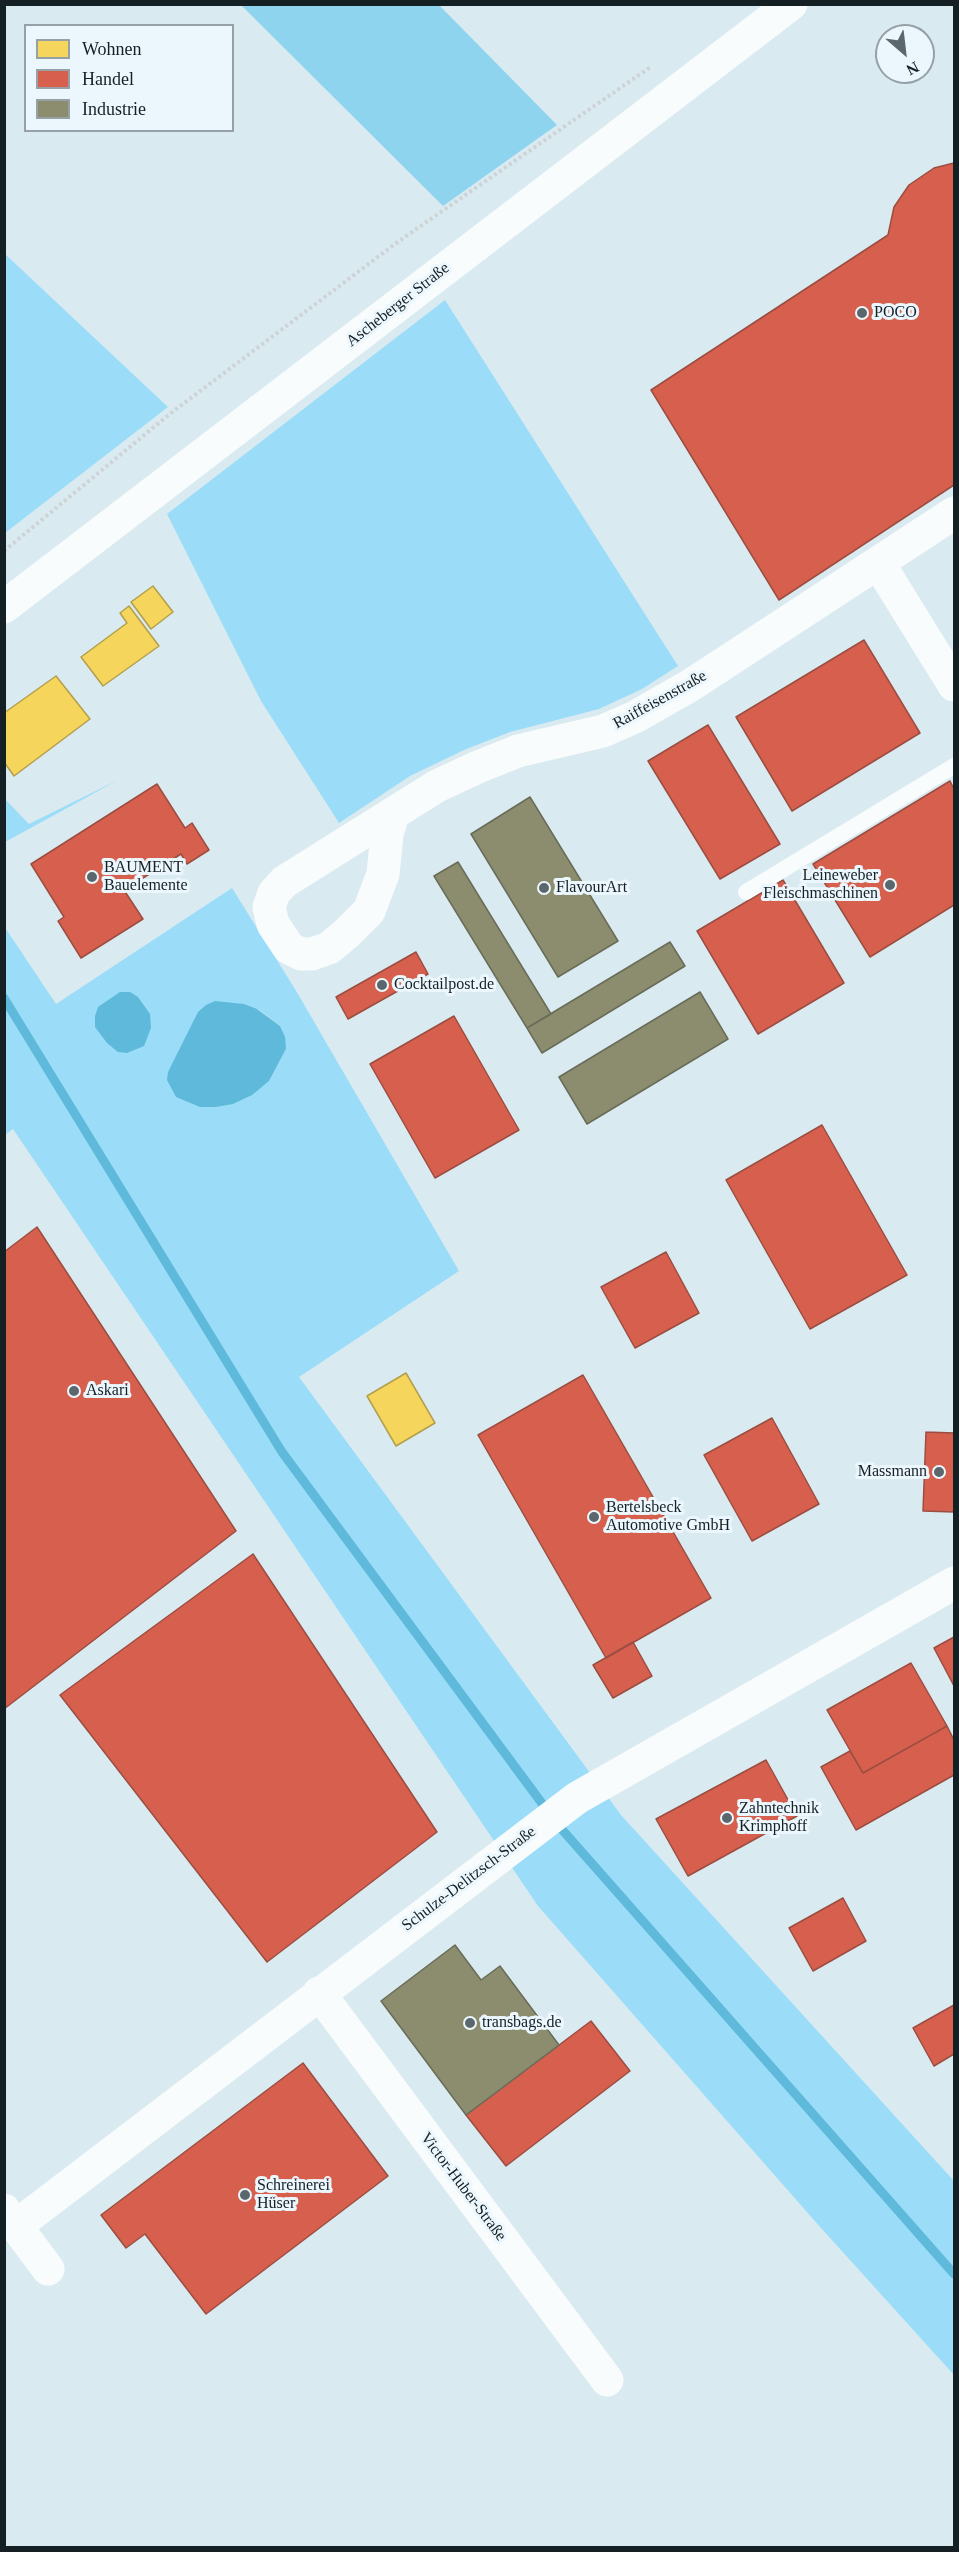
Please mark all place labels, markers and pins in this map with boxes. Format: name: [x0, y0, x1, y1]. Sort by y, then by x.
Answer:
place label: POCO: [874, 303, 917, 323]
marker: POCO: [855, 306, 869, 320]
place label: BAUMENT Bauelemente: [104, 858, 188, 896]
place label: Leineweber Fleischmaschinen: [763, 866, 878, 904]
marker: BAUMENT Bauelemente: [85, 870, 99, 884]
place label: FlavourArt: [556, 878, 627, 898]
marker: Leineweber Fleischmaschinen: [883, 878, 897, 892]
marker: FlavourArt: [537, 881, 551, 895]
place label: Cocktailpost.de: [394, 975, 494, 995]
marker: Cocktailpost.de: [375, 978, 389, 992]
place label: Askari: [86, 1381, 129, 1401]
marker: Askari: [67, 1384, 81, 1398]
place label: Massmann: [858, 1462, 927, 1482]
marker: Massmann: [932, 1465, 946, 1479]
place label: Bertelsbeck Automotive GmbH: [606, 1498, 730, 1536]
marker: Bertelsbeck Automotive GmbH: [587, 1510, 601, 1524]
place label: Zahntechnik Krimphoff: [739, 1799, 819, 1837]
marker: Zahntechnik Krimphoff: [720, 1811, 734, 1825]
place label: transbags.de: [482, 2013, 562, 2033]
marker: transbags.de: [463, 2016, 477, 2030]
place label: Schreinerei Hüser: [257, 2176, 330, 2214]
marker: Schreinerei Hüser: [238, 2188, 252, 2202]

